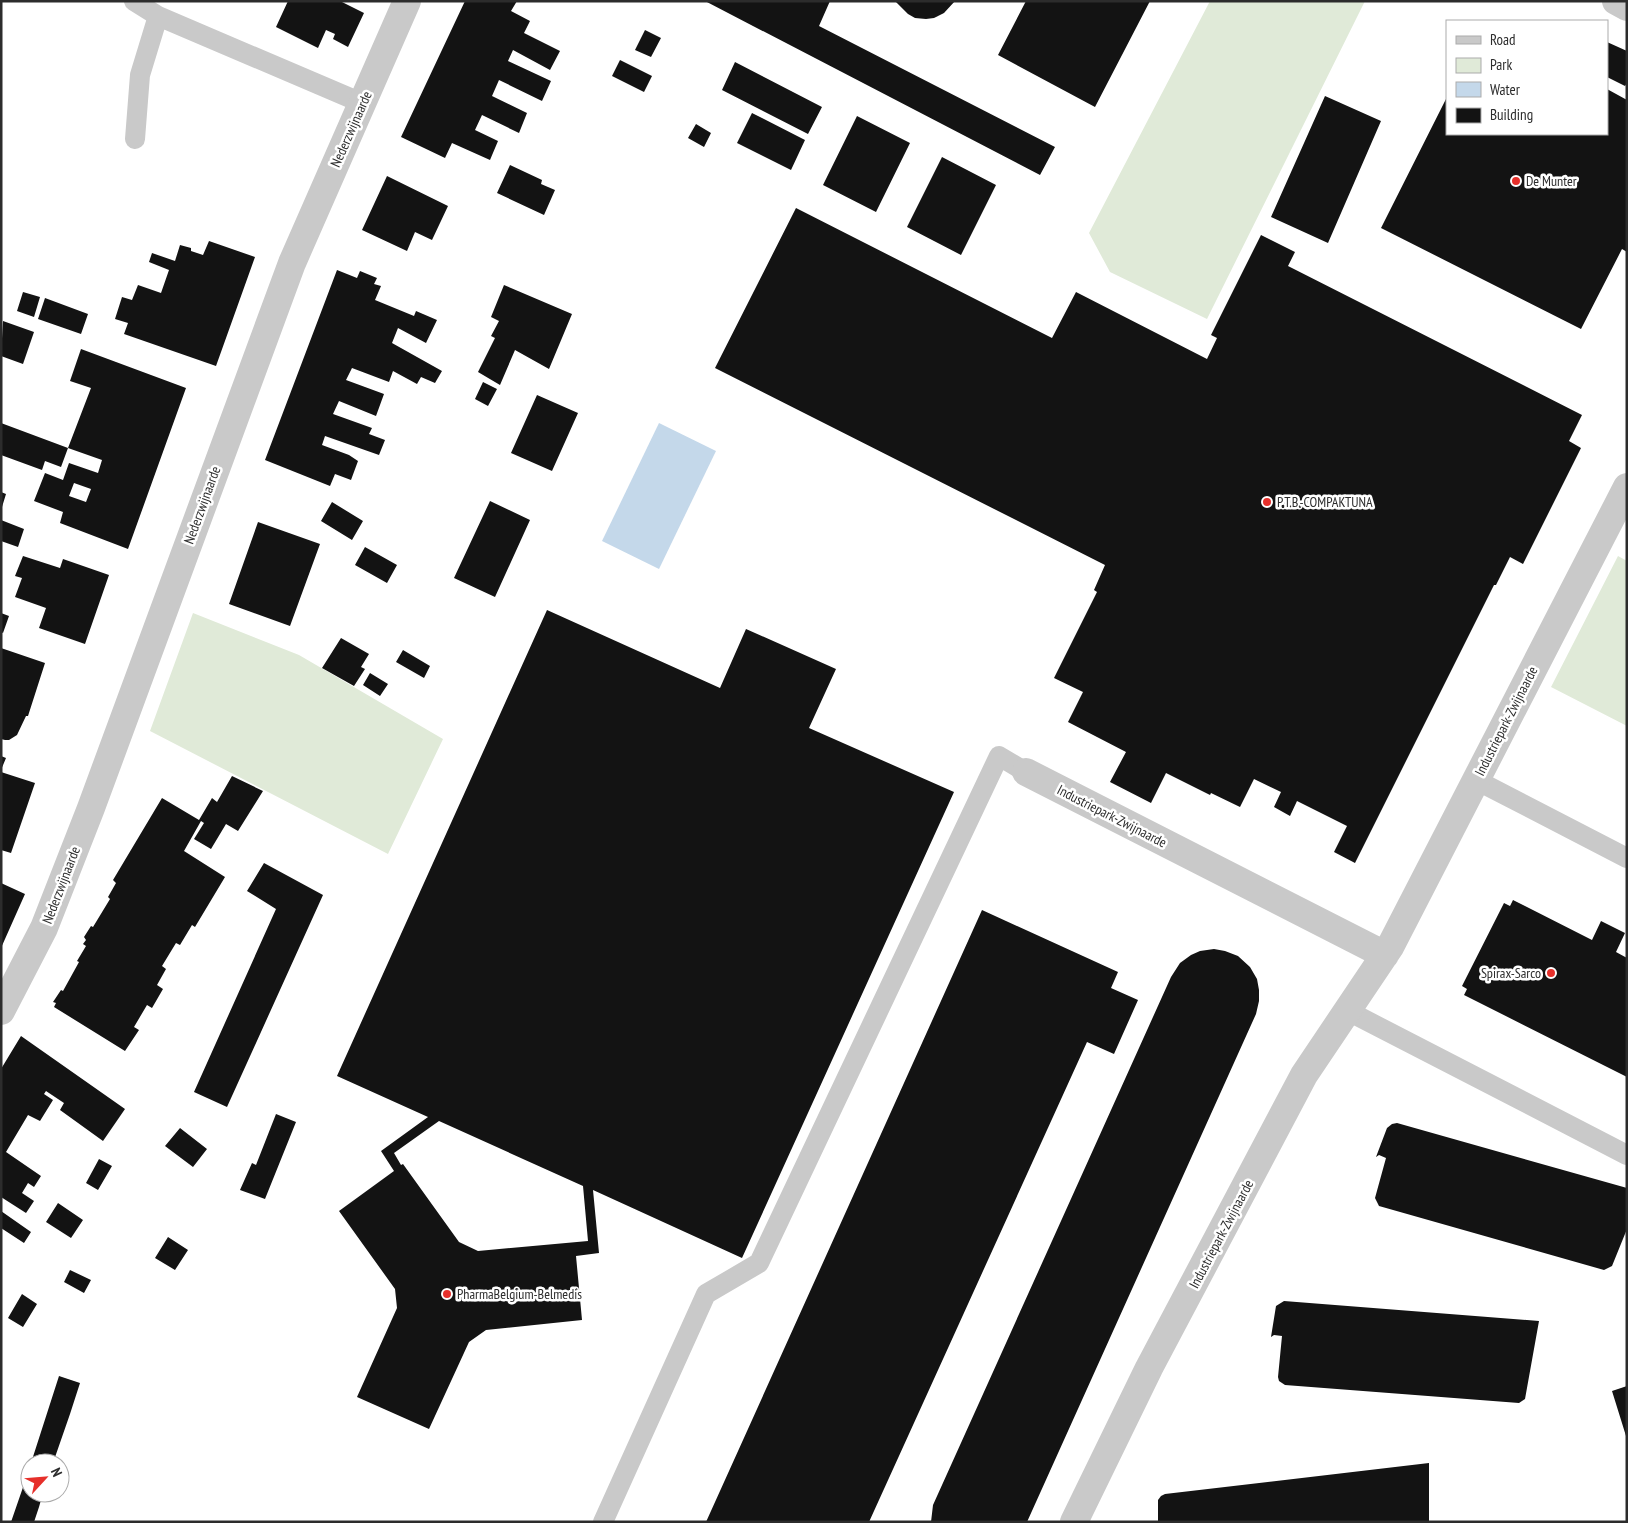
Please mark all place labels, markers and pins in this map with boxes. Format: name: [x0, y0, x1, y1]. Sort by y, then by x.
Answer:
place label: De Munter: [1526, 172, 1577, 190]
marker: De Munter: [1510, 175, 1522, 187]
place label: P.T.B.-COMPAKTUNA: [1277, 493, 1373, 511]
marker: P.T.B.-COMPAKTUNA: [1261, 496, 1273, 508]
place label: Spirax-Sarco: [1481, 964, 1541, 982]
marker: Spirax-Sarco: [1545, 967, 1557, 979]
place label: PharmaBelgium-Belmedis: [457, 1285, 582, 1303]
marker: PharmaBelgium-Belmedis: [441, 1288, 453, 1300]

